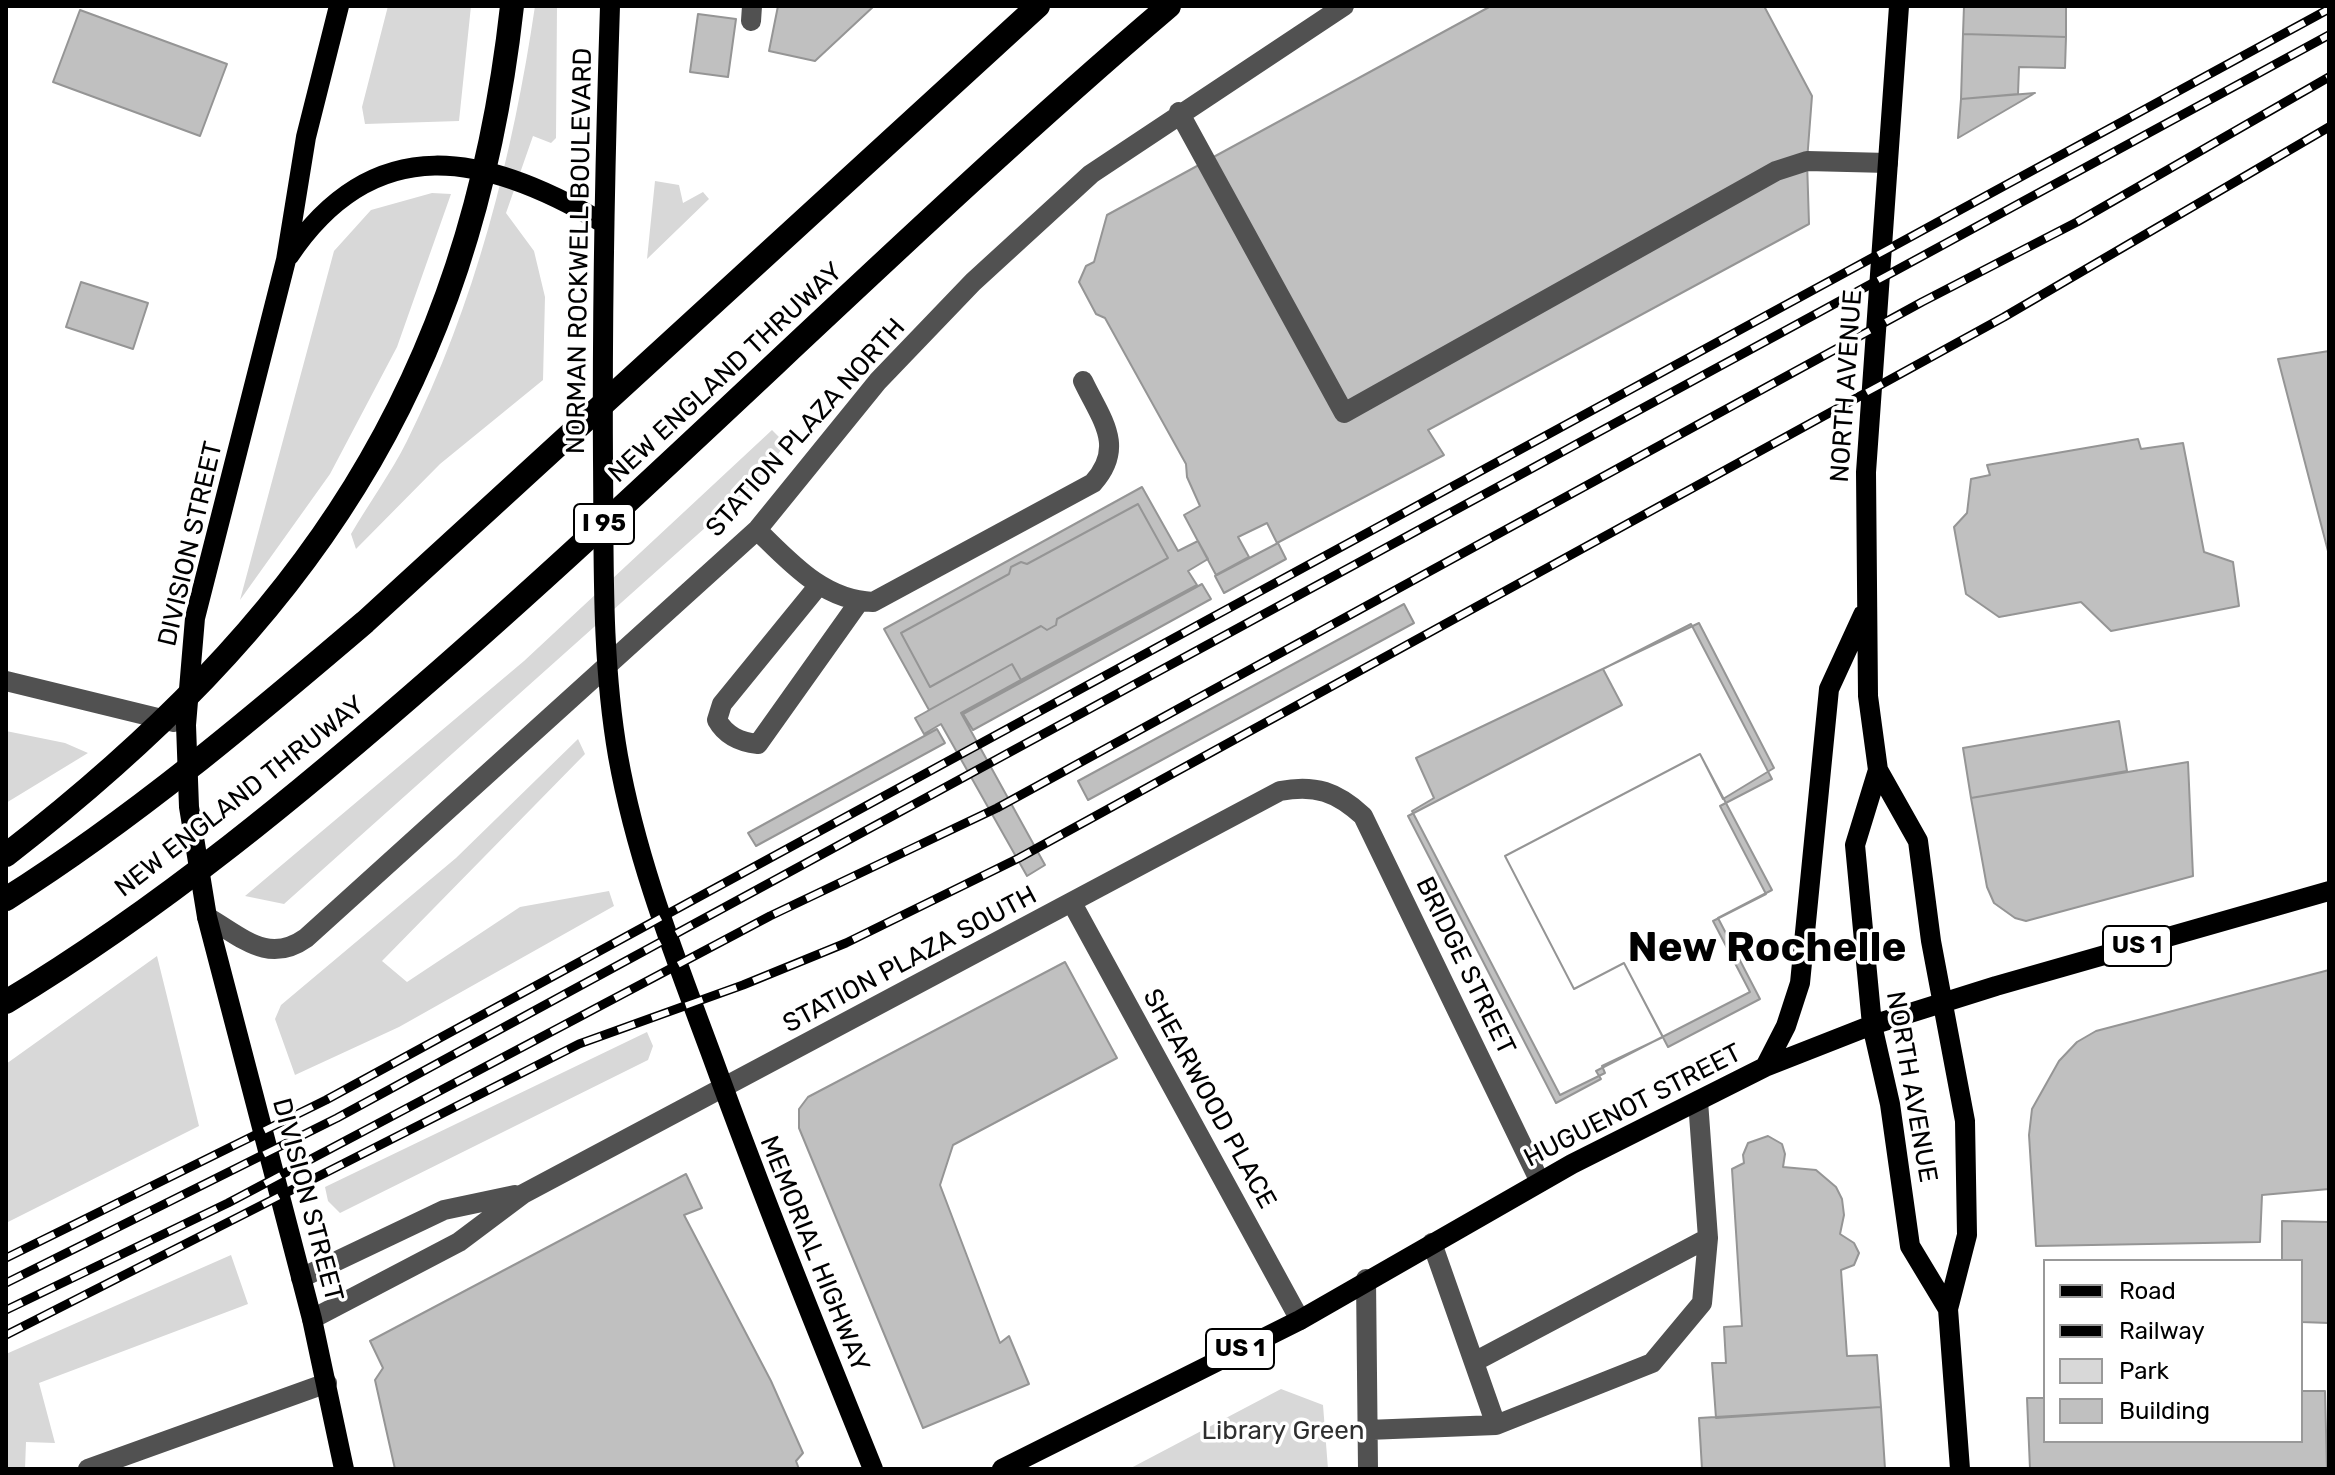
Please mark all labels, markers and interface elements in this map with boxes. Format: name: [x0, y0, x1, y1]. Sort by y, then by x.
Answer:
street label: NORMAN ROCKWELL BOULEVARD: [561, 48, 599, 454]
street label: NEW ENGLAND THRUWAY: [603, 256, 849, 490]
street label: NORTH AVENUE: [1825, 288, 1869, 484]
street label: STATION PLAZA NORTH: [700, 312, 912, 544]
street label: DIVISION STREET: [152, 439, 230, 649]
road number: I 95: [574, 504, 634, 544]
street label: NEW ENGLAND THRUWAY: [109, 690, 371, 904]
street label: BRIDGE STREET: [1408, 872, 1522, 1060]
street label: STATION PLAZA SOUTH: [778, 880, 1042, 1040]
district label: New Rochelle: [1627, 924, 1907, 974]
road number: US 1: [2103, 926, 2171, 966]
street label: SHEARWOOD PLACE: [1136, 984, 1282, 1214]
street label: NORTH AVENUE: [1879, 989, 1943, 1185]
street label: HUGUENOT STREET: [1519, 1038, 1747, 1174]
street label: DIVISION STREET: [265, 1095, 349, 1305]
street label: MEMORIAL HIGHWAY: [752, 1131, 876, 1377]
legend: [2043, 1259, 2303, 1443]
text: Road: [2119, 1277, 2176, 1305]
text: Railway: [2119, 1317, 2205, 1345]
road number: US 1: [1206, 1329, 1274, 1369]
text: Park: [2119, 1357, 2169, 1385]
text: Building: [2119, 1397, 2210, 1425]
park label: Library Green: [1201, 1415, 1365, 1447]

